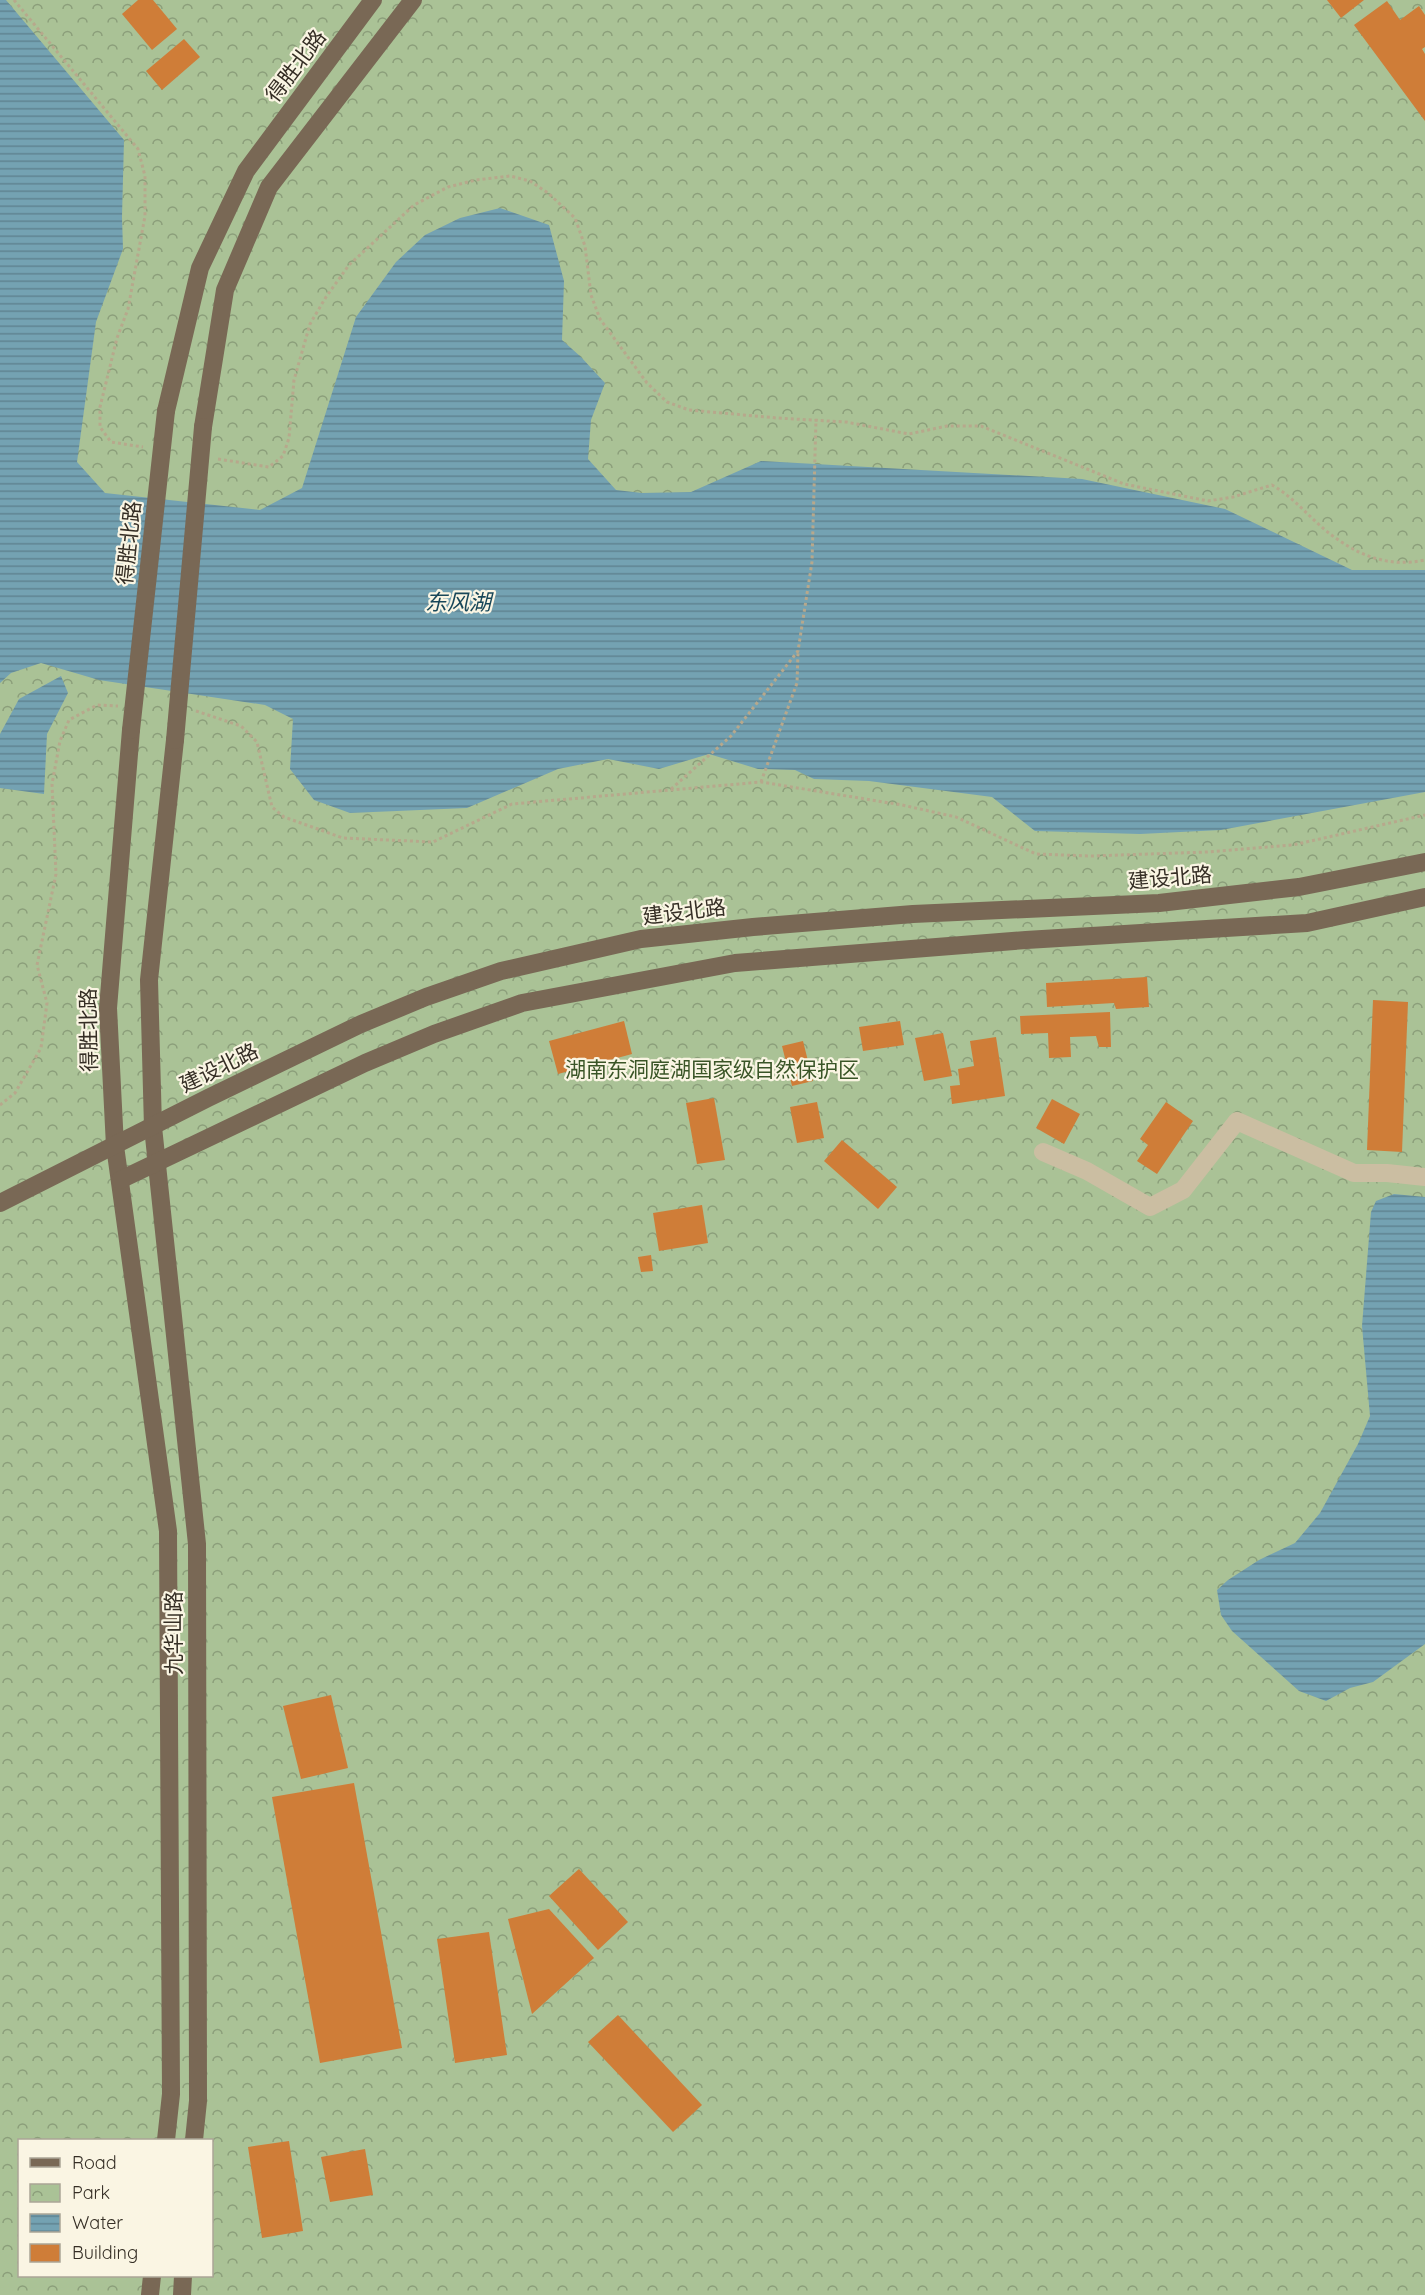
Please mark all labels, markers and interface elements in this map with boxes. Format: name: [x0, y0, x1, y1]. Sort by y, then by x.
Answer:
street label: 得胜北路: [260, 24, 331, 107]
street label: 得胜北路: [111, 500, 145, 586]
water label: 东风湖: [425, 588, 494, 616]
street label: 建设北路: [1127, 860, 1213, 894]
street label: 建设北路: [641, 893, 727, 929]
street label: 得胜北路: [74, 988, 102, 1072]
street label: 建设北路: [175, 1037, 262, 1097]
park label: 湖南东洞庭湖国家级自然保护区: [565, 1056, 859, 1082]
street label: 九华山路: [160, 1591, 186, 1675]
legend: [18, 2139, 213, 2277]
text: Road: [72, 2151, 117, 2174]
text: Park: [72, 2181, 110, 2204]
text: Water: [72, 2211, 123, 2234]
text: Building: [72, 2241, 138, 2264]

